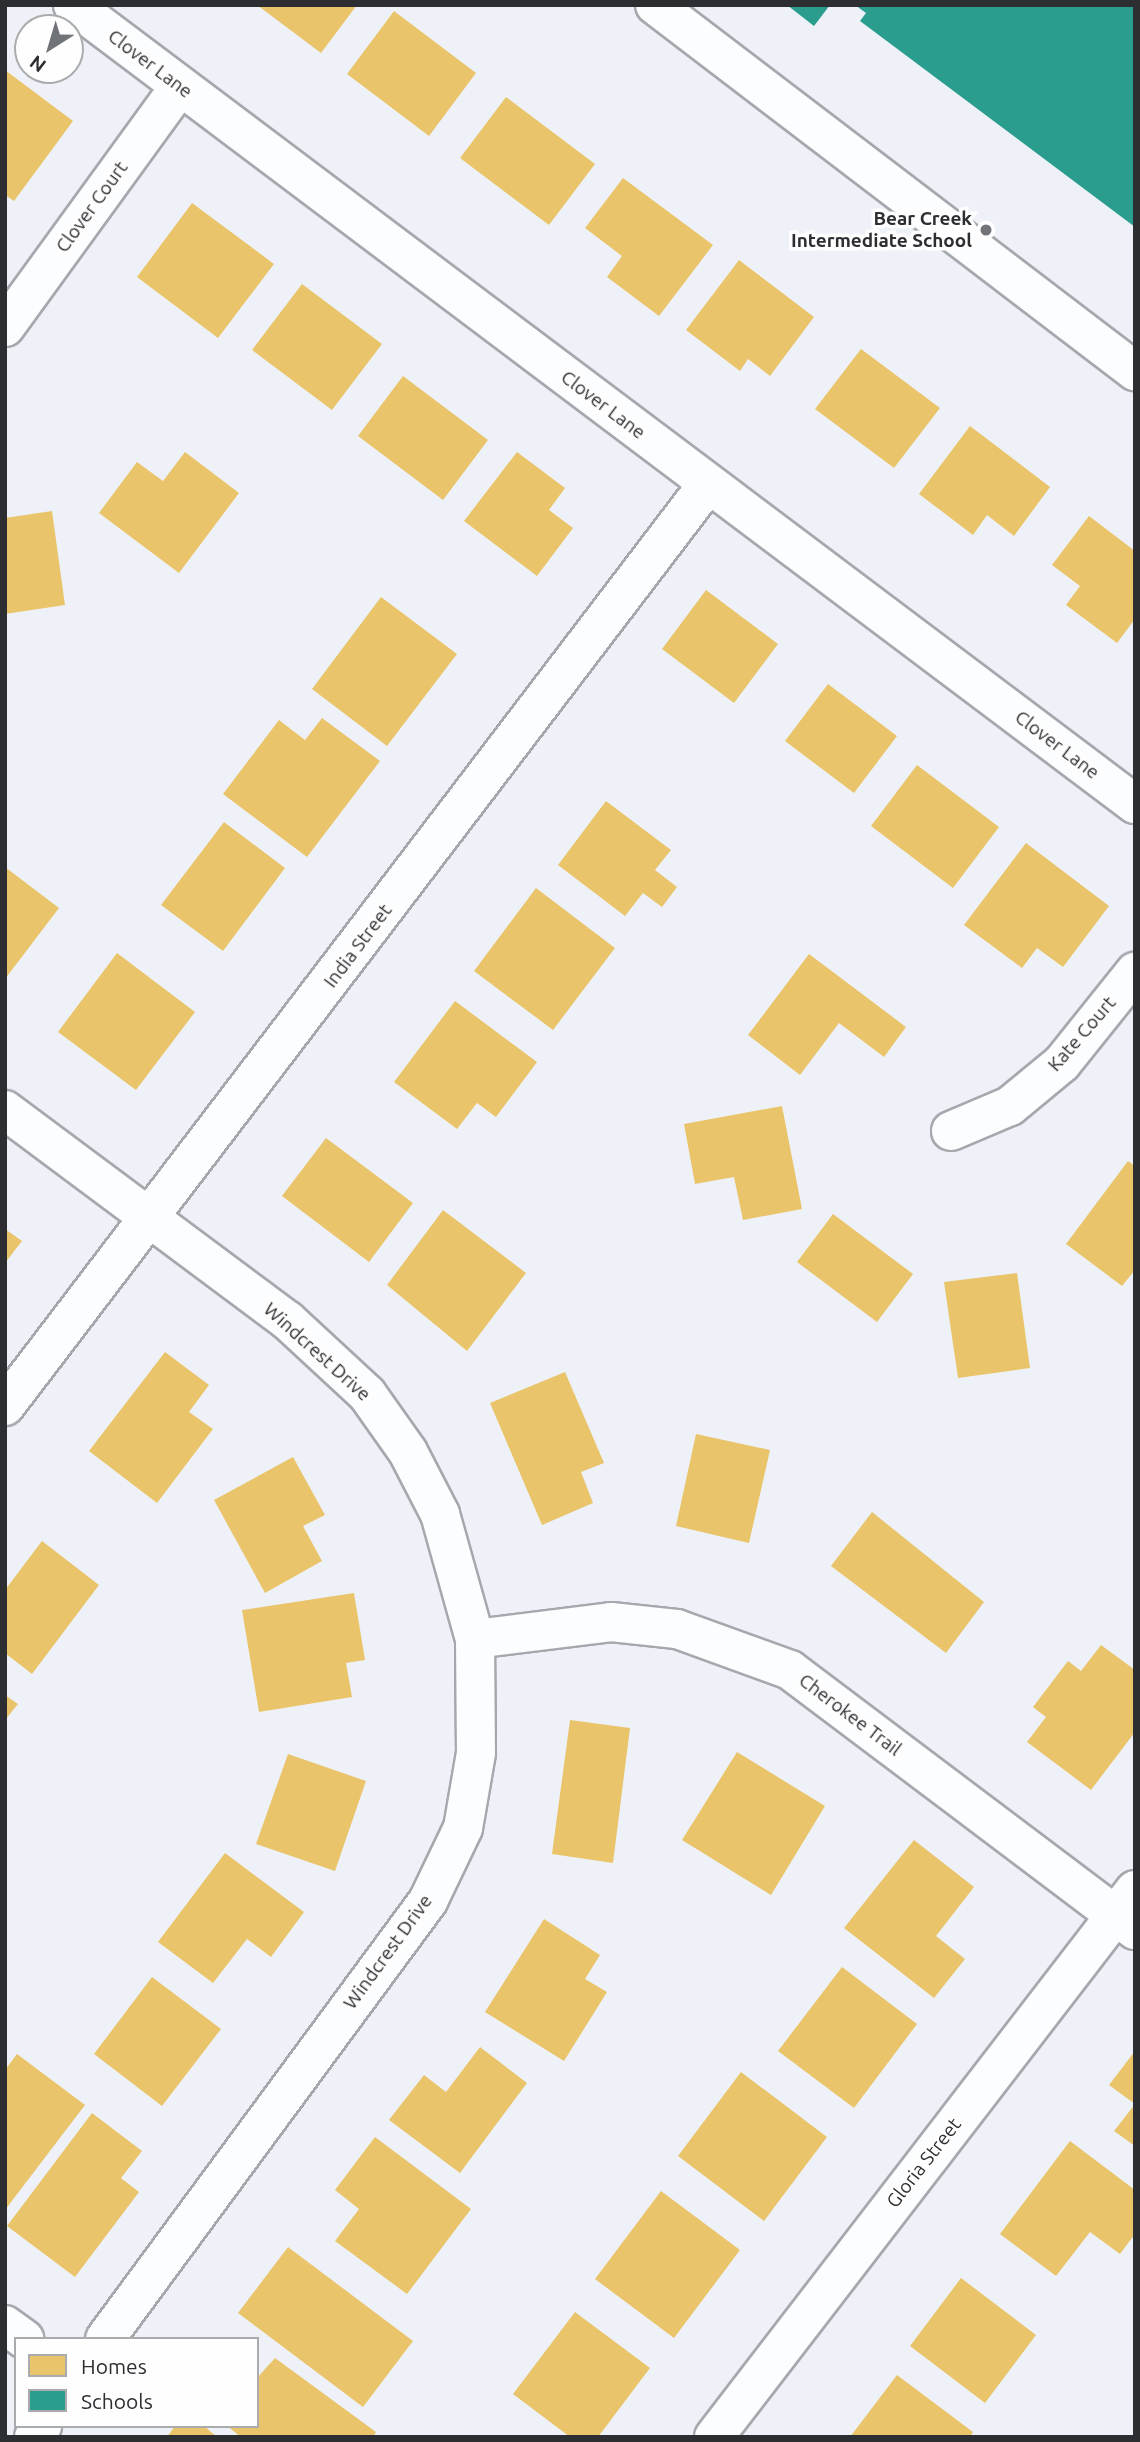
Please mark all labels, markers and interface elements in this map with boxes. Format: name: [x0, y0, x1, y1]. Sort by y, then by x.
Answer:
north arrow: [14, 14, 84, 84]
street label: Clover Lane: [103, 25, 197, 103]
text: N: [25, 51, 50, 77]
street label: Clover Court: [51, 157, 133, 257]
place label: Bear Creek Intermediate School: [791, 208, 972, 252]
marker: Bear Creek Intermediate School: [978, 222, 994, 238]
street label: Clover Lane: [556, 366, 650, 444]
street label: Clover Lane: [1010, 706, 1104, 784]
street label: India Street: [319, 900, 397, 992]
street label: Kate Court: [1043, 992, 1121, 1076]
street label: Windcrest Drive: [259, 1298, 375, 1406]
street label: Cherokee Trail: [794, 1669, 906, 1761]
street label: Windcrest Drive: [339, 1890, 437, 2014]
street label: Gloria Street: [882, 2114, 966, 2212]
legend: [14, 2337, 259, 2428]
text: Homes: [81, 2354, 147, 2378]
text: Schools: [81, 2389, 153, 2413]

